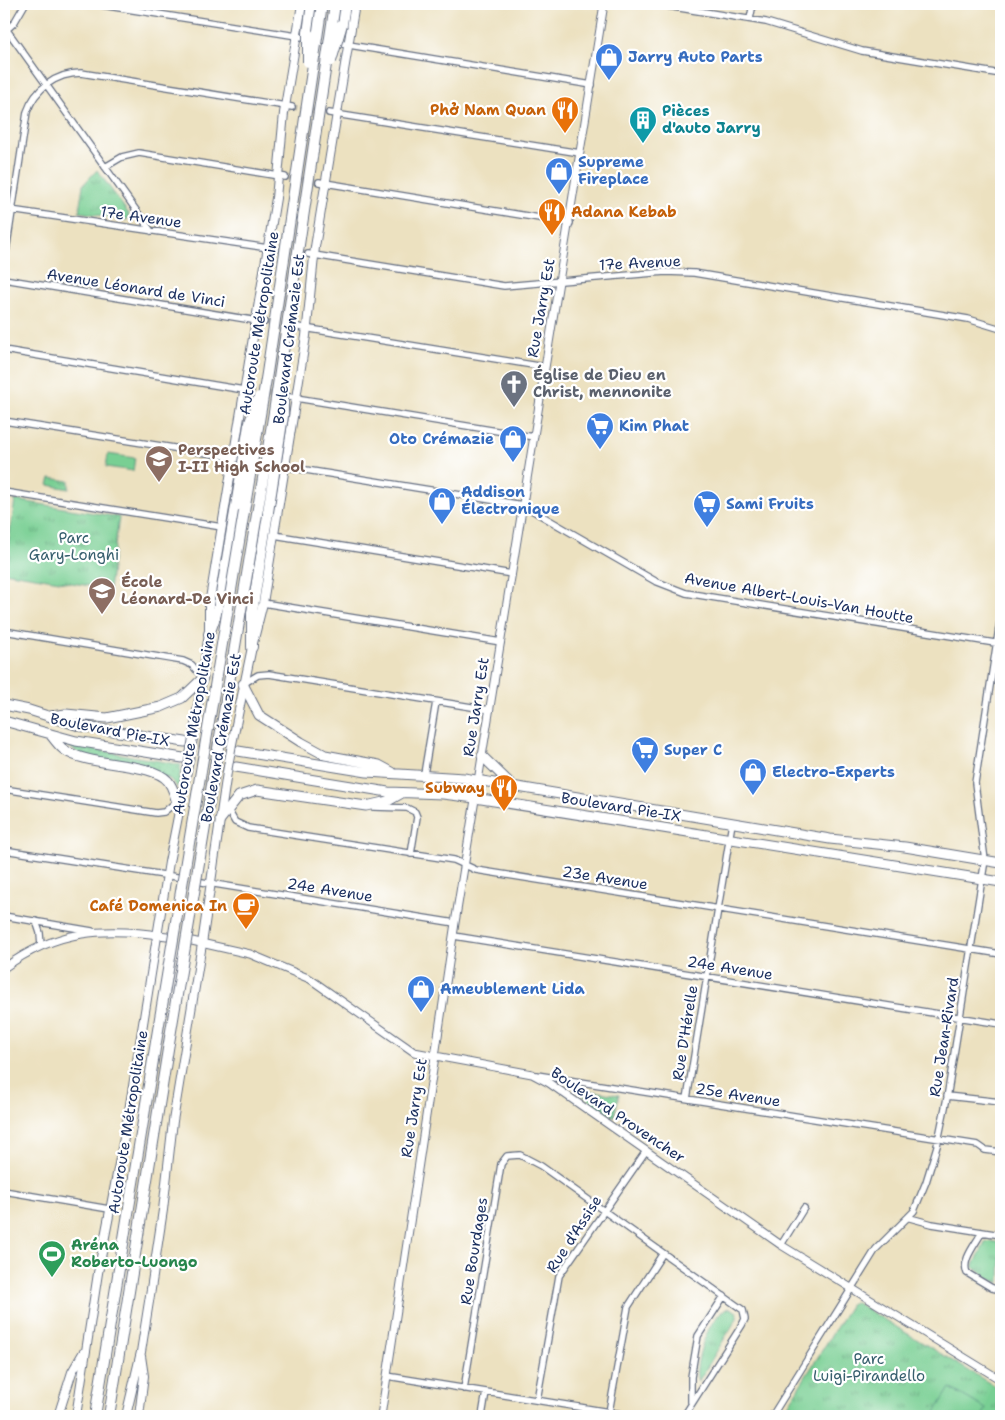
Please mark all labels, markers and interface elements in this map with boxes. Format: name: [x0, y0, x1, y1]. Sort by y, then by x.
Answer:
shop icon: Jarry Auto Parts: [594, 42, 624, 81]
place label: Jarry Auto Parts: [628, 47, 763, 67]
restaurant icon: Phở Nam Quan: [550, 95, 580, 134]
place label: Phở Nam Quan: [430, 100, 546, 120]
place label: Pièces d'auto Jarry: [662, 101, 761, 138]
building icon: Pièces d'auto Jarry: [628, 105, 658, 144]
place label: Supreme Fireplace: [578, 152, 649, 189]
shop icon: Supreme Fireplace: [544, 156, 574, 195]
restaurant icon: Adana Kebab: [537, 197, 567, 236]
street label: 17e Avenue: [99, 201, 183, 233]
place label: Adana Kebab: [571, 202, 677, 222]
street label: Autoroute Métropolitaine: [235, 230, 283, 416]
street label: 17e Avenue: [599, 251, 681, 275]
street label: Boulevard Crémazie Est: [269, 253, 309, 425]
street label: Rue Jarry Est: [522, 257, 560, 359]
street label: Avenue Léonard de Vinci: [45, 264, 227, 312]
place label: Église de Dieu en Christ, mennonite: [533, 364, 672, 402]
church icon: Église de Dieu en Christ, mennonite: [499, 369, 529, 408]
supermarket icon: Kim Phat: [585, 411, 615, 450]
place label: Kim Phat: [619, 416, 689, 436]
shop icon: Oto Crémazie: [498, 424, 528, 463]
place label: Oto Crémazie: [389, 429, 494, 449]
place label: Perspectives I-II High School: [178, 440, 305, 477]
school or university icon: Perspectives I-II High School: [144, 444, 174, 483]
place label: Addison Électronique: [461, 482, 560, 519]
shop icon: Addison Électronique: [427, 486, 457, 525]
supermarket icon: Sami Fruits: [692, 489, 722, 528]
place label: Sami Fruits: [726, 494, 814, 514]
park label: Parc Gary-Longhi: [29, 528, 119, 565]
street label: Avenue Albert-Louis-Van Houtte: [683, 568, 915, 628]
place label: École Léonard-De Vinci: [121, 571, 254, 609]
school or university icon: École Léonard-De Vinci: [87, 576, 117, 615]
street label: Autoroute Métropolitaine: [168, 630, 220, 816]
street label: Boulevard Crémazie Est: [196, 652, 246, 824]
street label: Rue Jarry Est: [458, 656, 494, 758]
street label: Boulevard Pie-IX: [49, 709, 172, 751]
supermarket icon: Super C: [630, 735, 660, 774]
place label: Super C: [664, 740, 722, 760]
shop icon: Electro-Experts: [738, 757, 768, 796]
place label: Electro-Experts: [772, 762, 895, 782]
restaurant icon: Subway: [489, 773, 519, 812]
place label: Subway: [425, 778, 485, 798]
street label: Boulevard Pie-IX: [560, 788, 683, 826]
street label: 23e Avenue: [561, 861, 649, 895]
street label: 24e Avenue: [286, 873, 374, 907]
cafe icon: Café Domenica In: [231, 891, 261, 930]
place label: Café Domenica In: [89, 896, 227, 916]
street label: 24e Avenue: [686, 951, 774, 985]
shop icon: Ameublement Lida: [406, 974, 436, 1013]
street label: Rue Jean-Rivard: [925, 975, 963, 1098]
place label: Ameublement Lida: [440, 979, 586, 999]
street label: Rue D'Hérelle: [668, 984, 702, 1082]
street label: Autoroute Métropolitaine: [104, 1029, 152, 1215]
street label: Rue Jarry Est: [396, 1057, 432, 1159]
street label: Boulevard Provencher: [547, 1063, 689, 1167]
street label: 25e Avenue: [694, 1078, 782, 1112]
street label: Rue d'Assise: [542, 1192, 606, 1276]
street label: Rue Bourdages: [456, 1196, 492, 1306]
place label: Aréna Roberto-Luongo: [71, 1235, 198, 1272]
sports icon: Aréna Roberto-Luongo: [37, 1239, 67, 1278]
park label: Parc Luigi-Pirandello: [813, 1349, 925, 1386]

